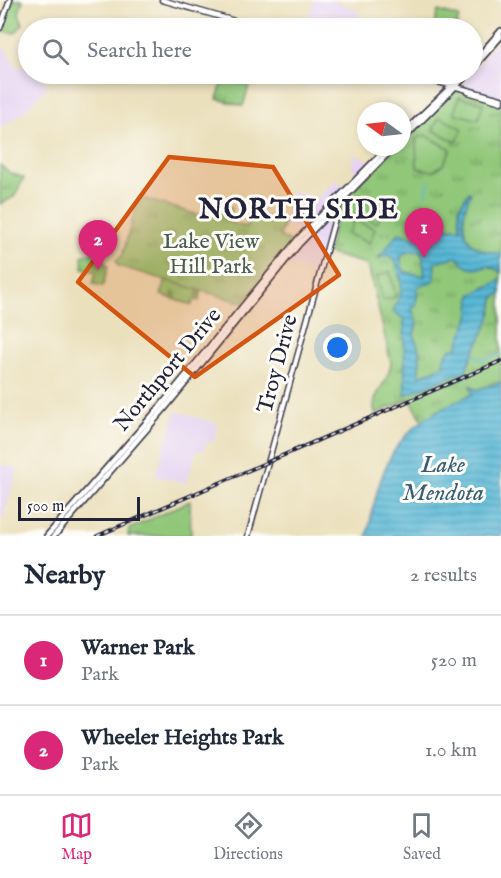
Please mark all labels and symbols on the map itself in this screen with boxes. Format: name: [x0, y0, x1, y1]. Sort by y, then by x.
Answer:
north arrow: [357, 102, 411, 156]
district label: NORTH SIDE: [197, 193, 400, 228]
pin: 1: [404, 208, 444, 258]
pin: 2: [78, 220, 118, 270]
park label: Lake View Hill Park: [163, 228, 260, 281]
street label: Northport Drive: [108, 302, 228, 438]
street label: Troy Drive: [251, 312, 305, 416]
your location: [323, 333, 352, 362]
water label: Lake Mendota: [402, 450, 484, 509]
scale bar: [18, 494, 140, 522]

